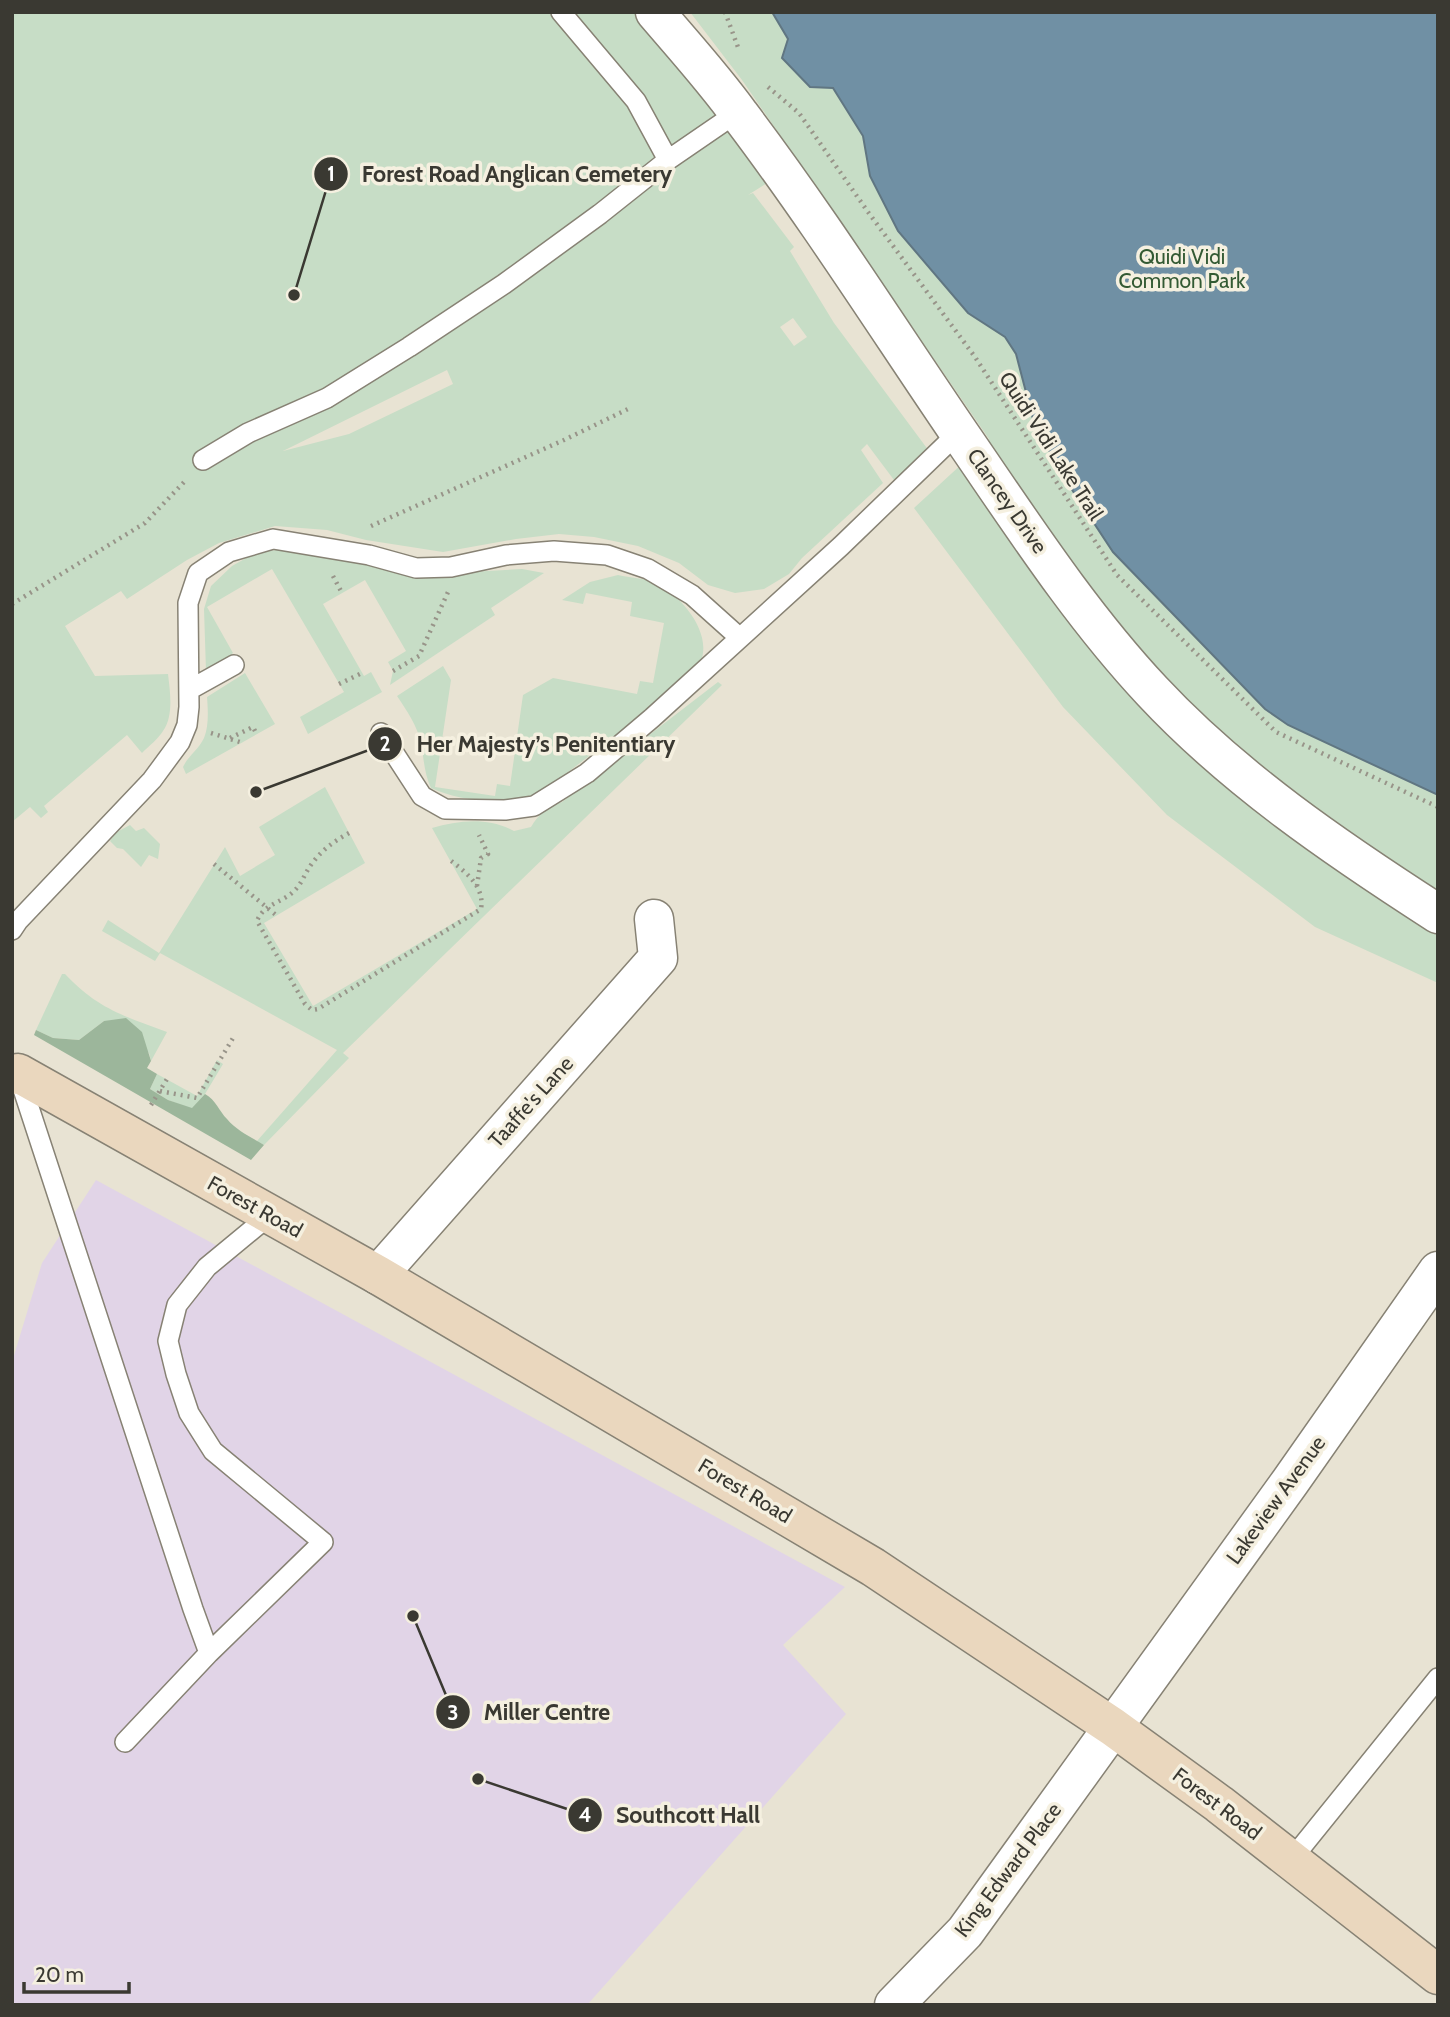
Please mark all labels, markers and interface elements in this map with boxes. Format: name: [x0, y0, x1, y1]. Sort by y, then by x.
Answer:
callout: Forest Road Anglican Cemetery: [313, 152, 686, 196]
text: Forest Road Anglican Cemetery: [362, 160, 673, 188]
text: 1: [327, 161, 335, 186]
park label: Quidi Vidi Common Park: [1119, 244, 1246, 293]
street label: Quidi Vidi Lake Trail: [994, 367, 1109, 525]
street label: Clancey Drive: [962, 443, 1053, 558]
callout: Her Majesty’s Penitentiary: [368, 722, 689, 766]
text: Her Majesty’s Penitentiary: [417, 730, 676, 758]
text: 2: [379, 731, 391, 756]
street label: Taaffe's Lane: [483, 1051, 578, 1152]
street label: Forest Road: [203, 1170, 307, 1243]
street label: Lakeview Avenue: [1221, 1431, 1331, 1569]
street label: Forest Road: [694, 1453, 797, 1528]
callout: Miller Centre: [435, 1690, 624, 1734]
text: Miller Centre: [484, 1698, 610, 1726]
text: 3: [447, 1700, 459, 1725]
street label: Forest Road: [1168, 1762, 1267, 1845]
callout: Southcott Hall: [567, 1793, 774, 1837]
street label: King Edward Place: [949, 1797, 1066, 1942]
text: Southcott Hall: [616, 1801, 760, 1829]
text: 4: [578, 1802, 592, 1827]
scale bar: [24, 1951, 130, 1995]
text: 20 m: [35, 1962, 84, 1987]

